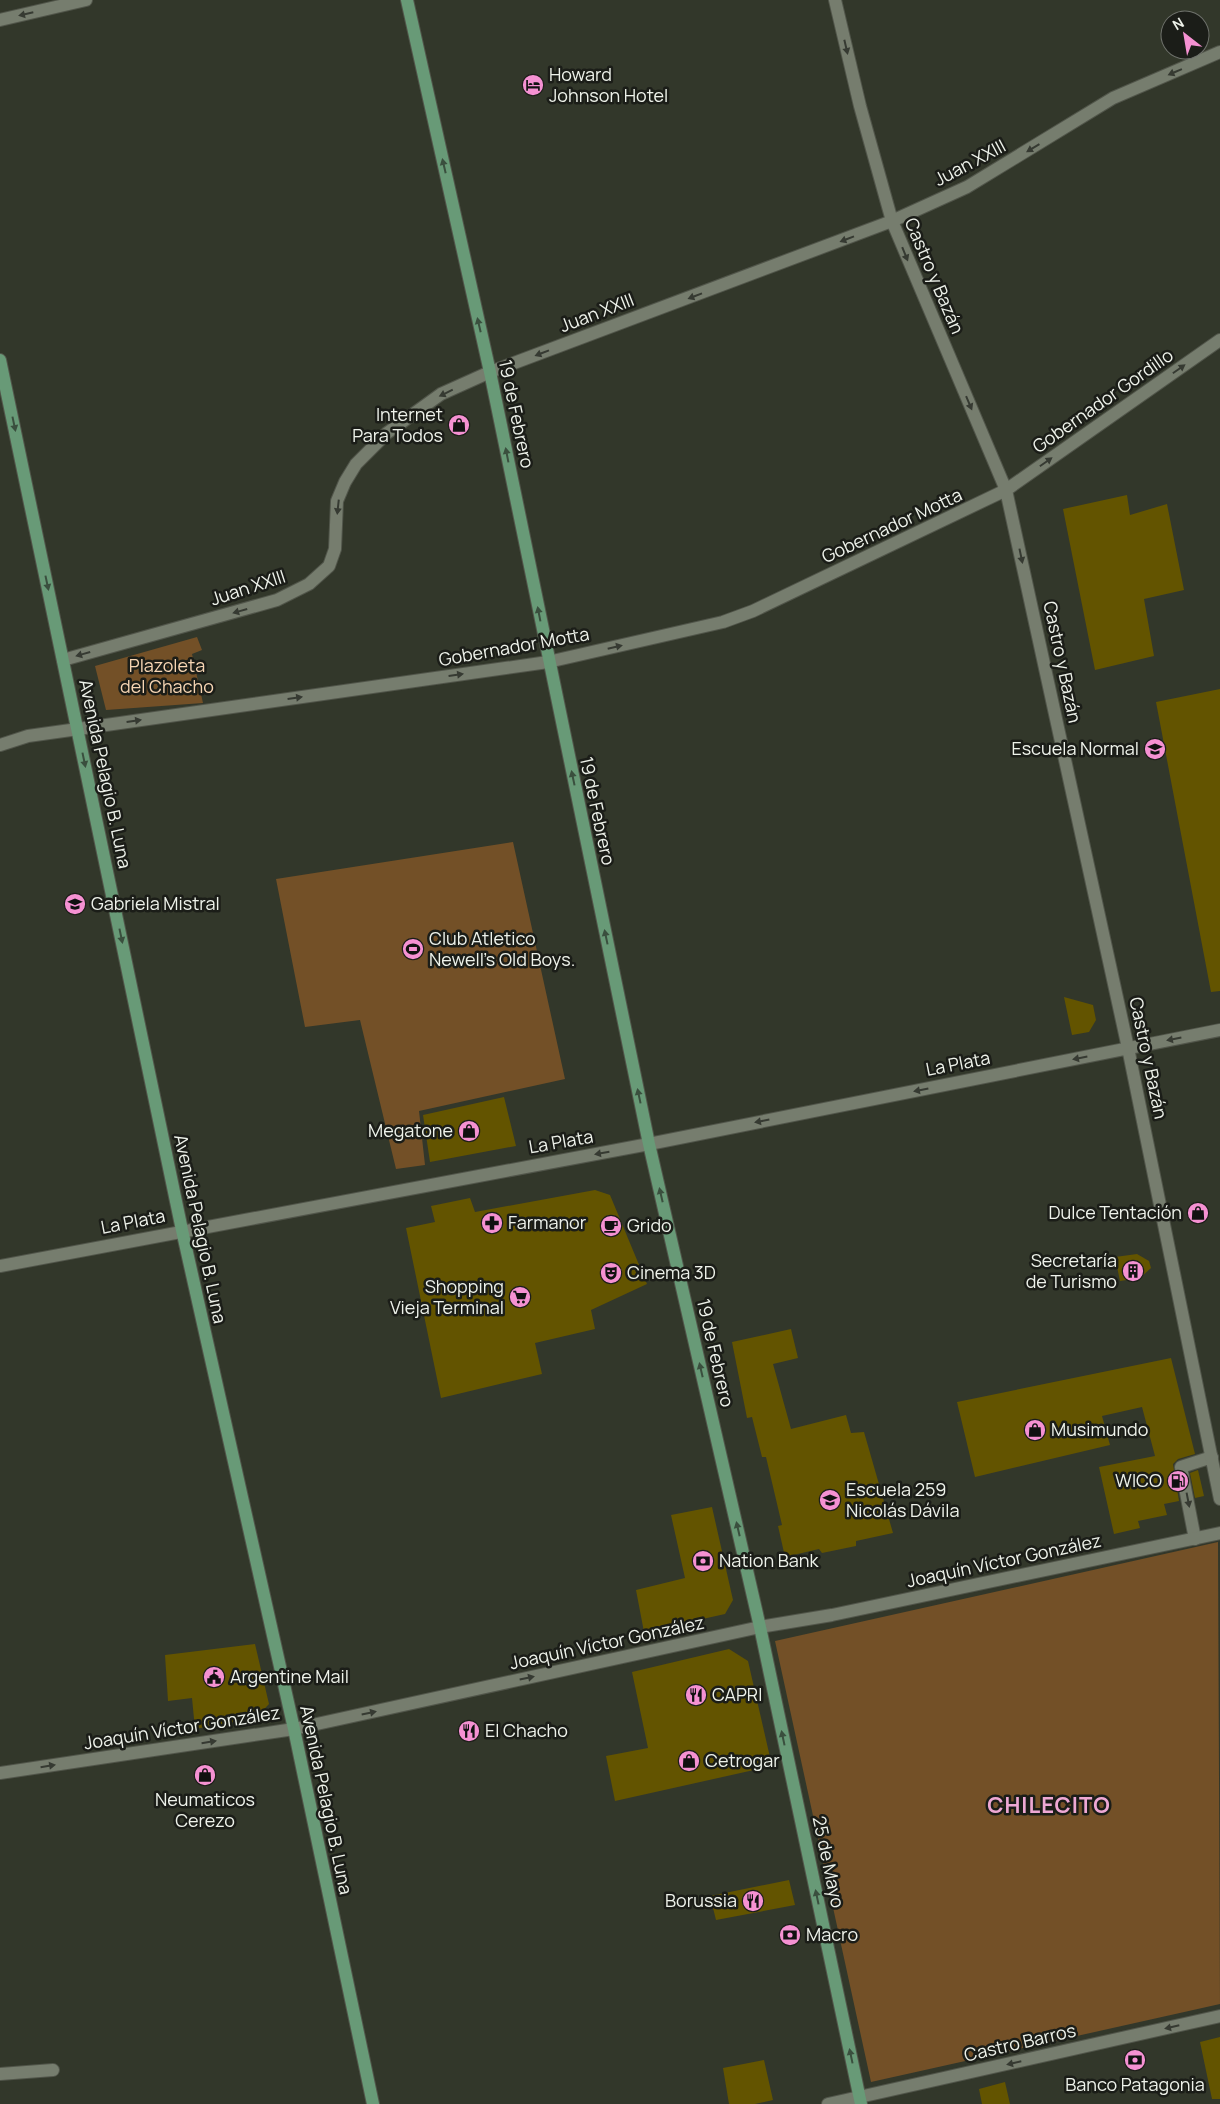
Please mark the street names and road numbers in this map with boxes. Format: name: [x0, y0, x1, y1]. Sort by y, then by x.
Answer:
street label: Juan XXIII: [930, 133, 1009, 191]
street label: Castro y Bazán: [900, 214, 970, 337]
street label: Juan XXIII: [556, 287, 637, 337]
street label: Gobernador Gordillo: [1027, 343, 1178, 458]
street label: 19 de Febrero: [494, 357, 540, 470]
street label: Gobernador Motta: [818, 482, 966, 568]
street label: Juan XXIII: [207, 564, 288, 610]
street label: Castro y Bazán: [1038, 599, 1088, 725]
street label: Gobernador Motta: [437, 621, 591, 671]
street label: Avenida Pelagio B. Luna: [74, 677, 138, 871]
street label: 19 de Febrero: [575, 754, 621, 867]
street label: Castro y Bazán: [1124, 995, 1174, 1121]
street label: La Plata: [924, 1045, 992, 1081]
street label: La Plata: [527, 1124, 595, 1158]
street label: Avenida Pelagio B. Luna: [169, 1132, 233, 1326]
street label: La Plata: [99, 1203, 167, 1239]
street label: 19 de Febrero: [692, 1296, 740, 1409]
street label: Joaquín Víctor González: [904, 1528, 1103, 1592]
street label: Joaquín Víctor González: [507, 1610, 706, 1674]
street label: Joaquín Víctor González: [82, 1700, 282, 1754]
street label: Avenida Pelagio B. Luna: [295, 1703, 359, 1897]
street label: 25 de Mayo: [808, 1814, 850, 1910]
street label: Castro Barros: [962, 2018, 1078, 2067]

